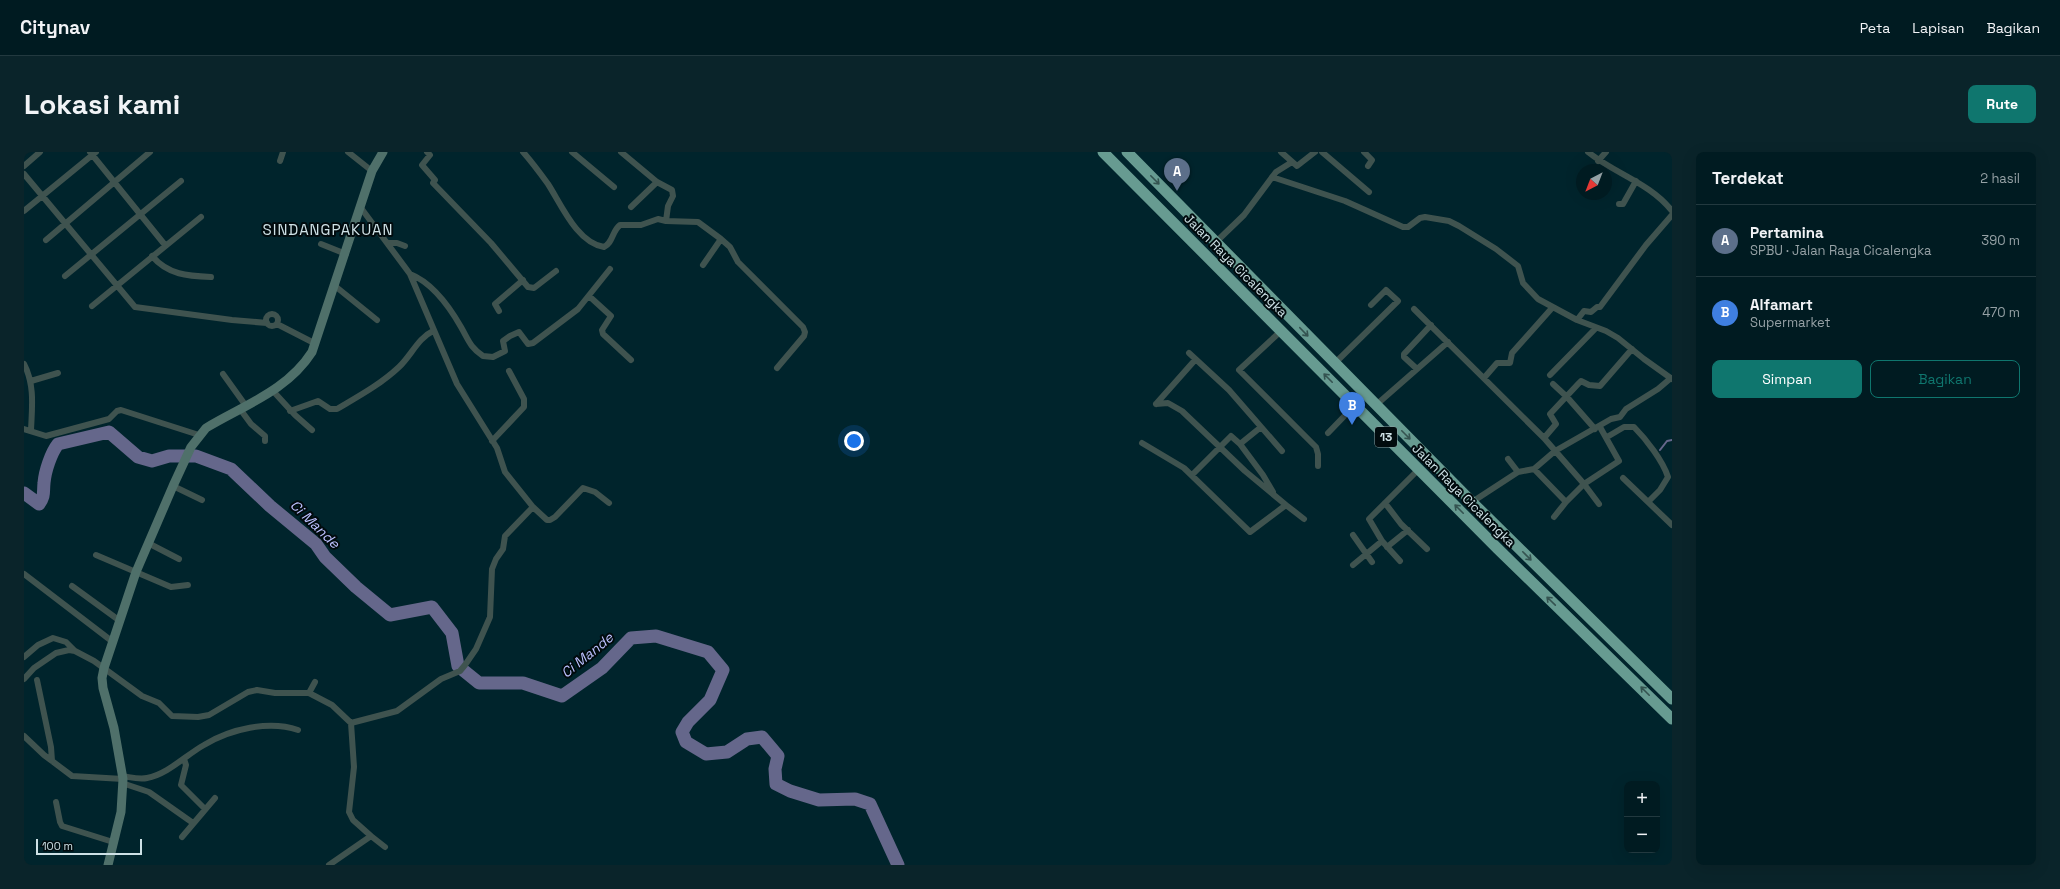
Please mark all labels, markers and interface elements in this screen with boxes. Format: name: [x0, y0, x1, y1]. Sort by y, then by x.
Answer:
text: Citynav: [20, 15, 90, 40]
text: Peta: [1860, 19, 1890, 37]
text: Lapisan: [1912, 19, 1964, 37]
text: Bagikan: [1986, 19, 2040, 37]
button: Rute: [1968, 85, 2036, 123]
text: Lokasi kami: [24, 86, 180, 122]
pin: A: [1164, 158, 1190, 191]
north arrow: [1576, 164, 1612, 200]
text: Terdekat: [1712, 167, 1784, 189]
text: 2 hasil: [1980, 170, 2020, 187]
one-way arrow: [1150, 175, 1159, 185]
street label: Jalan Raya Cicalengka: [1180, 210, 1291, 321]
district label: SINDANGPAKUAN: [263, 220, 393, 239]
text: Pertamina: [1750, 223, 1824, 242]
text: A: [1721, 232, 1729, 249]
text: 390 m: [1981, 232, 2020, 249]
text: SPBU · Jalan Raya Cicalengka: [1750, 242, 1932, 259]
text: Alfamart: [1750, 295, 1813, 314]
text: B: [1721, 304, 1729, 321]
text: 470 m: [1982, 304, 2020, 321]
text: Supermarket: [1750, 314, 1831, 331]
one-way arrow: [1299, 327, 1309, 337]
button: Simpan: [1712, 360, 1862, 398]
button: Bagikan: [1870, 360, 2020, 398]
one-way arrow: [1323, 373, 1333, 383]
pin: B: [1339, 392, 1365, 425]
road number: 13: [1375, 427, 1397, 447]
one-way arrow: [1401, 430, 1411, 440]
your location: [844, 431, 864, 451]
street label: Jalan Raya Cicalengka: [1408, 440, 1519, 551]
water label: Ci Mande: [286, 496, 344, 553]
one-way arrow: [1454, 504, 1464, 514]
one-way arrow: [1522, 552, 1532, 561]
one-way arrow: [1546, 596, 1556, 606]
water label: Ci Mande: [557, 628, 617, 682]
one-way arrow: [1640, 686, 1650, 696]
map controls: [1624, 781, 1660, 853]
button: +: [1624, 781, 1660, 817]
button: −: [1624, 817, 1660, 853]
scale bar: [36, 837, 142, 856]
text: 100 m: [42, 839, 73, 853]

